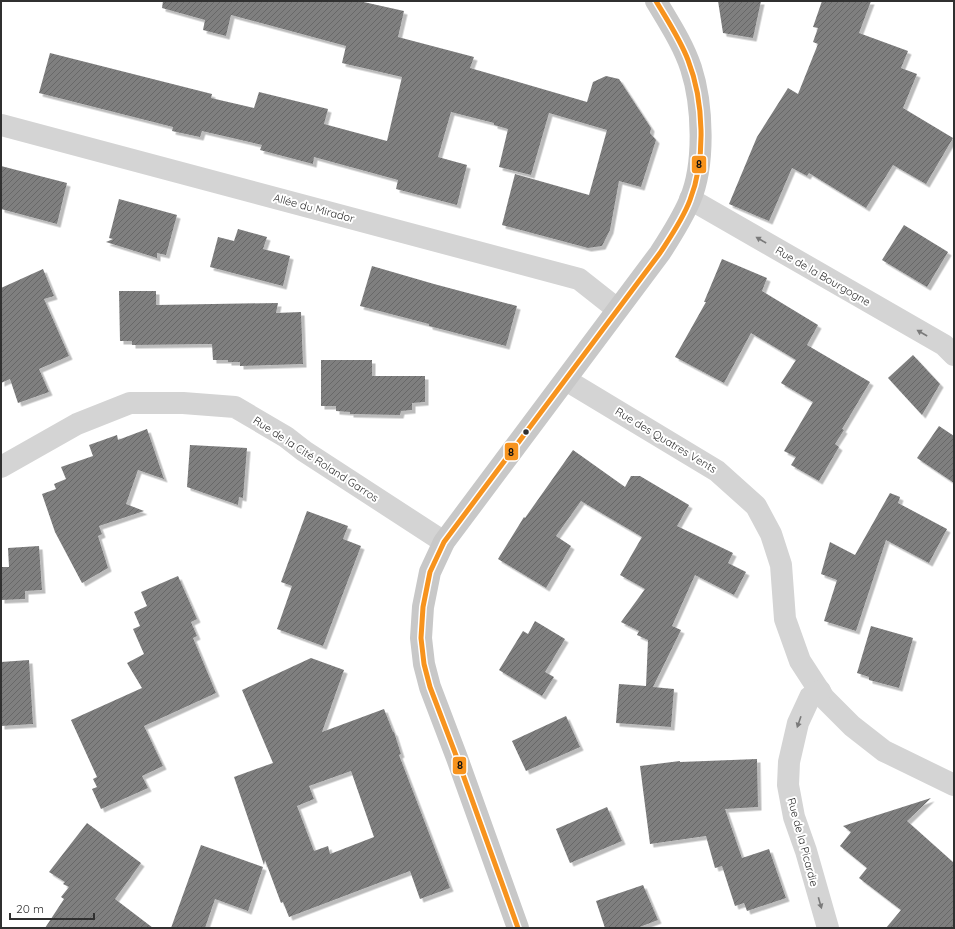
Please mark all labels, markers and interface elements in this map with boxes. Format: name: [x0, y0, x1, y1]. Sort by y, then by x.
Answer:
line badge: 8: [691, 155, 707, 174]
text: 8: [696, 157, 702, 171]
street label: Allée du Mirador: [272, 190, 357, 226]
one-way arrow: [755, 236, 767, 243]
street label: Rue de la Bourgogne: [773, 243, 873, 309]
one-way arrow: [916, 329, 928, 336]
street label: Rue des Quatres Vents: [613, 404, 719, 476]
street label: Rue de la Cité Roland Garros: [251, 413, 381, 505]
unlabelled marker: [521, 427, 531, 437]
line badge: 8: [504, 442, 519, 461]
text: 8: [508, 445, 514, 459]
one-way arrow: [796, 717, 802, 729]
line badge: 8: [452, 756, 467, 775]
text: 8: [457, 758, 463, 772]
street label: Rue de la Picardie: [784, 796, 822, 888]
scale bar: [10, 895, 94, 921]
one-way arrow: [817, 897, 823, 909]
text: 20 m: [16, 901, 44, 916]

